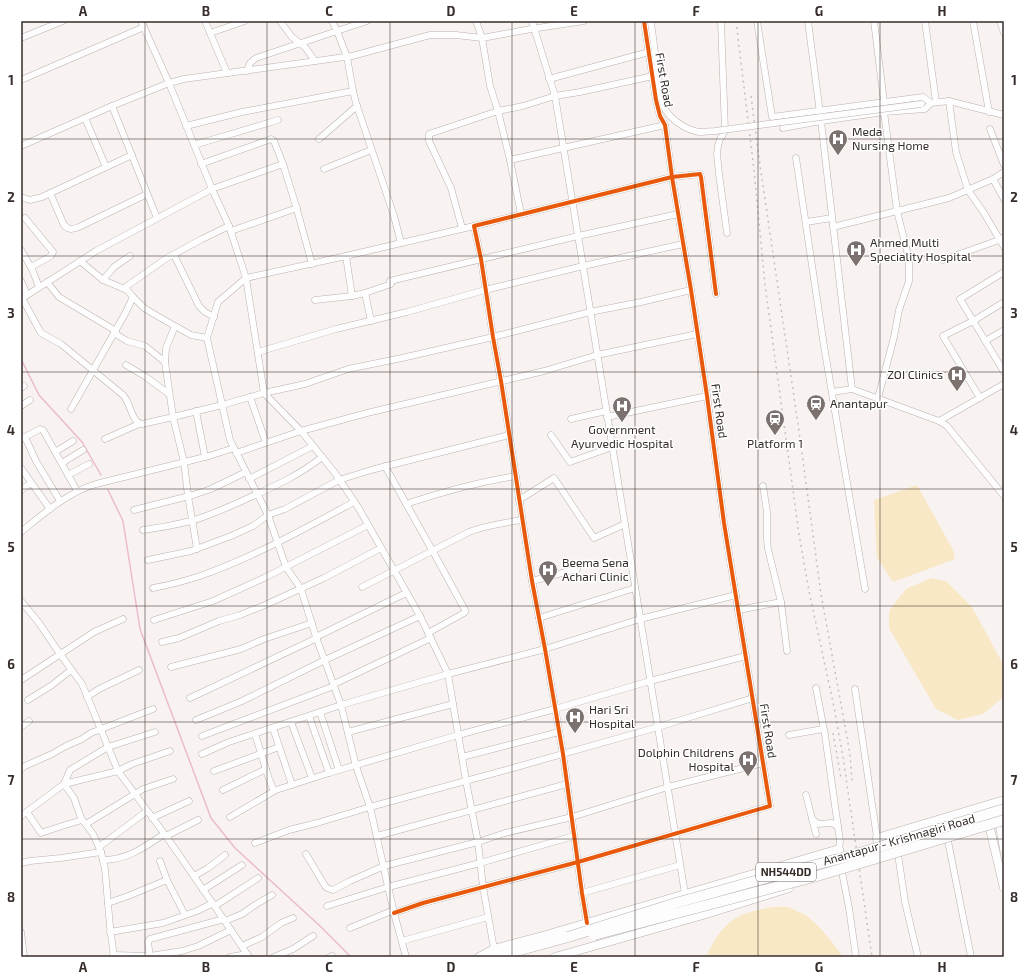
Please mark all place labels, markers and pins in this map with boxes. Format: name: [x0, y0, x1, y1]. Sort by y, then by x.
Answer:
place label: Meda Nursing Home: [852, 124, 929, 152]
hospital icon: Meda Nursing Home: [827, 128, 849, 156]
place label: Ahmed Multi Speciality Hospital: [870, 235, 971, 263]
hospital icon: Ahmed Multi Speciality Hospital: [845, 239, 867, 267]
hospital icon: ZOI Clinics: [946, 364, 968, 392]
place label: ZOI Clinics: [887, 367, 943, 381]
station icon: Anantapur: [805, 393, 827, 421]
hospital icon: Government Ayurvedic Hospital: [611, 395, 633, 423]
place label: Anantapur: [830, 396, 888, 410]
station icon: Platform 1: [764, 408, 786, 436]
place label: Government Ayurvedic Hospital: [571, 422, 673, 450]
place label: Platform 1: [747, 436, 803, 450]
place label: Beema Sena Achari Clinic: [562, 555, 629, 583]
hospital icon: Beema Sena Achari Clinic: [537, 559, 559, 587]
place label: Hari Sri Hospital: [589, 702, 635, 730]
hospital icon: Hari Sri Hospital: [564, 706, 586, 734]
place label: Dolphin Childrens Hospital: [638, 745, 734, 773]
hospital icon: Dolphin Childrens Hospital: [737, 749, 759, 777]

